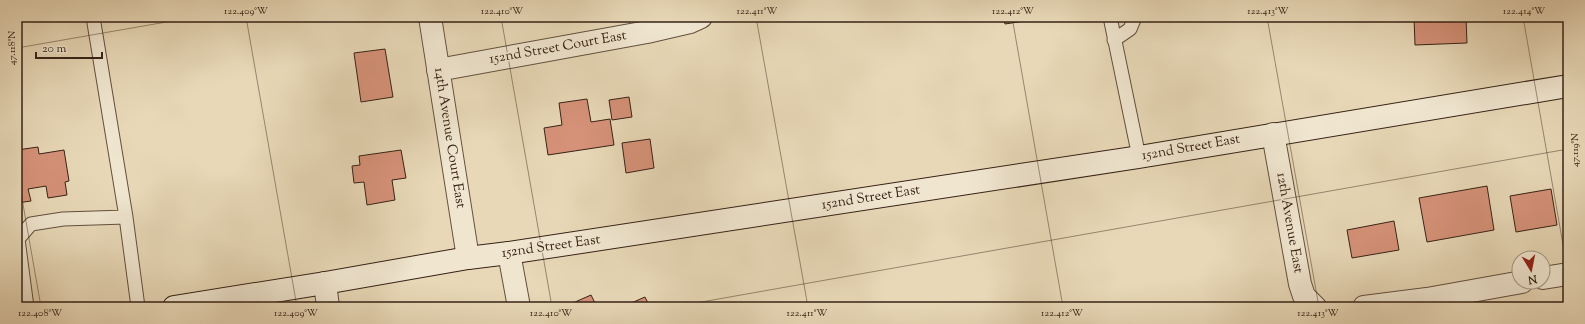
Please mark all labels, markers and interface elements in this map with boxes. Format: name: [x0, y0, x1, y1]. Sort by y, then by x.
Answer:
text: 122.409°W: [224, 4, 268, 19]
text: 122.410°W: [481, 4, 523, 19]
text: 122.411°W: [737, 4, 777, 19]
text: 122.412°W: [992, 4, 1034, 19]
text: 122.413°W: [1247, 4, 1289, 19]
text: 122.414°W: [1503, 4, 1545, 19]
street label: 152nd Street Court East: [488, 26, 628, 70]
text: 47.118°N: [5, 31, 20, 65]
scale bar: [36, 34, 102, 60]
text: 20 m: [42, 40, 67, 58]
street label: 14th Avenue Court East: [428, 66, 470, 210]
street label: 152nd Street East: [1140, 129, 1242, 166]
text: 47.119°N: [1568, 133, 1583, 167]
street label: 12th Avenue East: [1270, 171, 1308, 275]
street label: 152nd Street East: [820, 180, 922, 216]
street label: 152nd Street East: [500, 230, 602, 264]
north arrow: [1511, 250, 1551, 290]
text: N: [1527, 270, 1539, 288]
text: 122.408°W: [18, 306, 62, 321]
text: 122.409°W: [274, 306, 318, 321]
text: 122.410°W: [530, 306, 572, 321]
text: 122.411°W: [787, 306, 827, 321]
text: 122.412°W: [1041, 306, 1083, 321]
text: 122.413°W: [1297, 306, 1339, 321]

